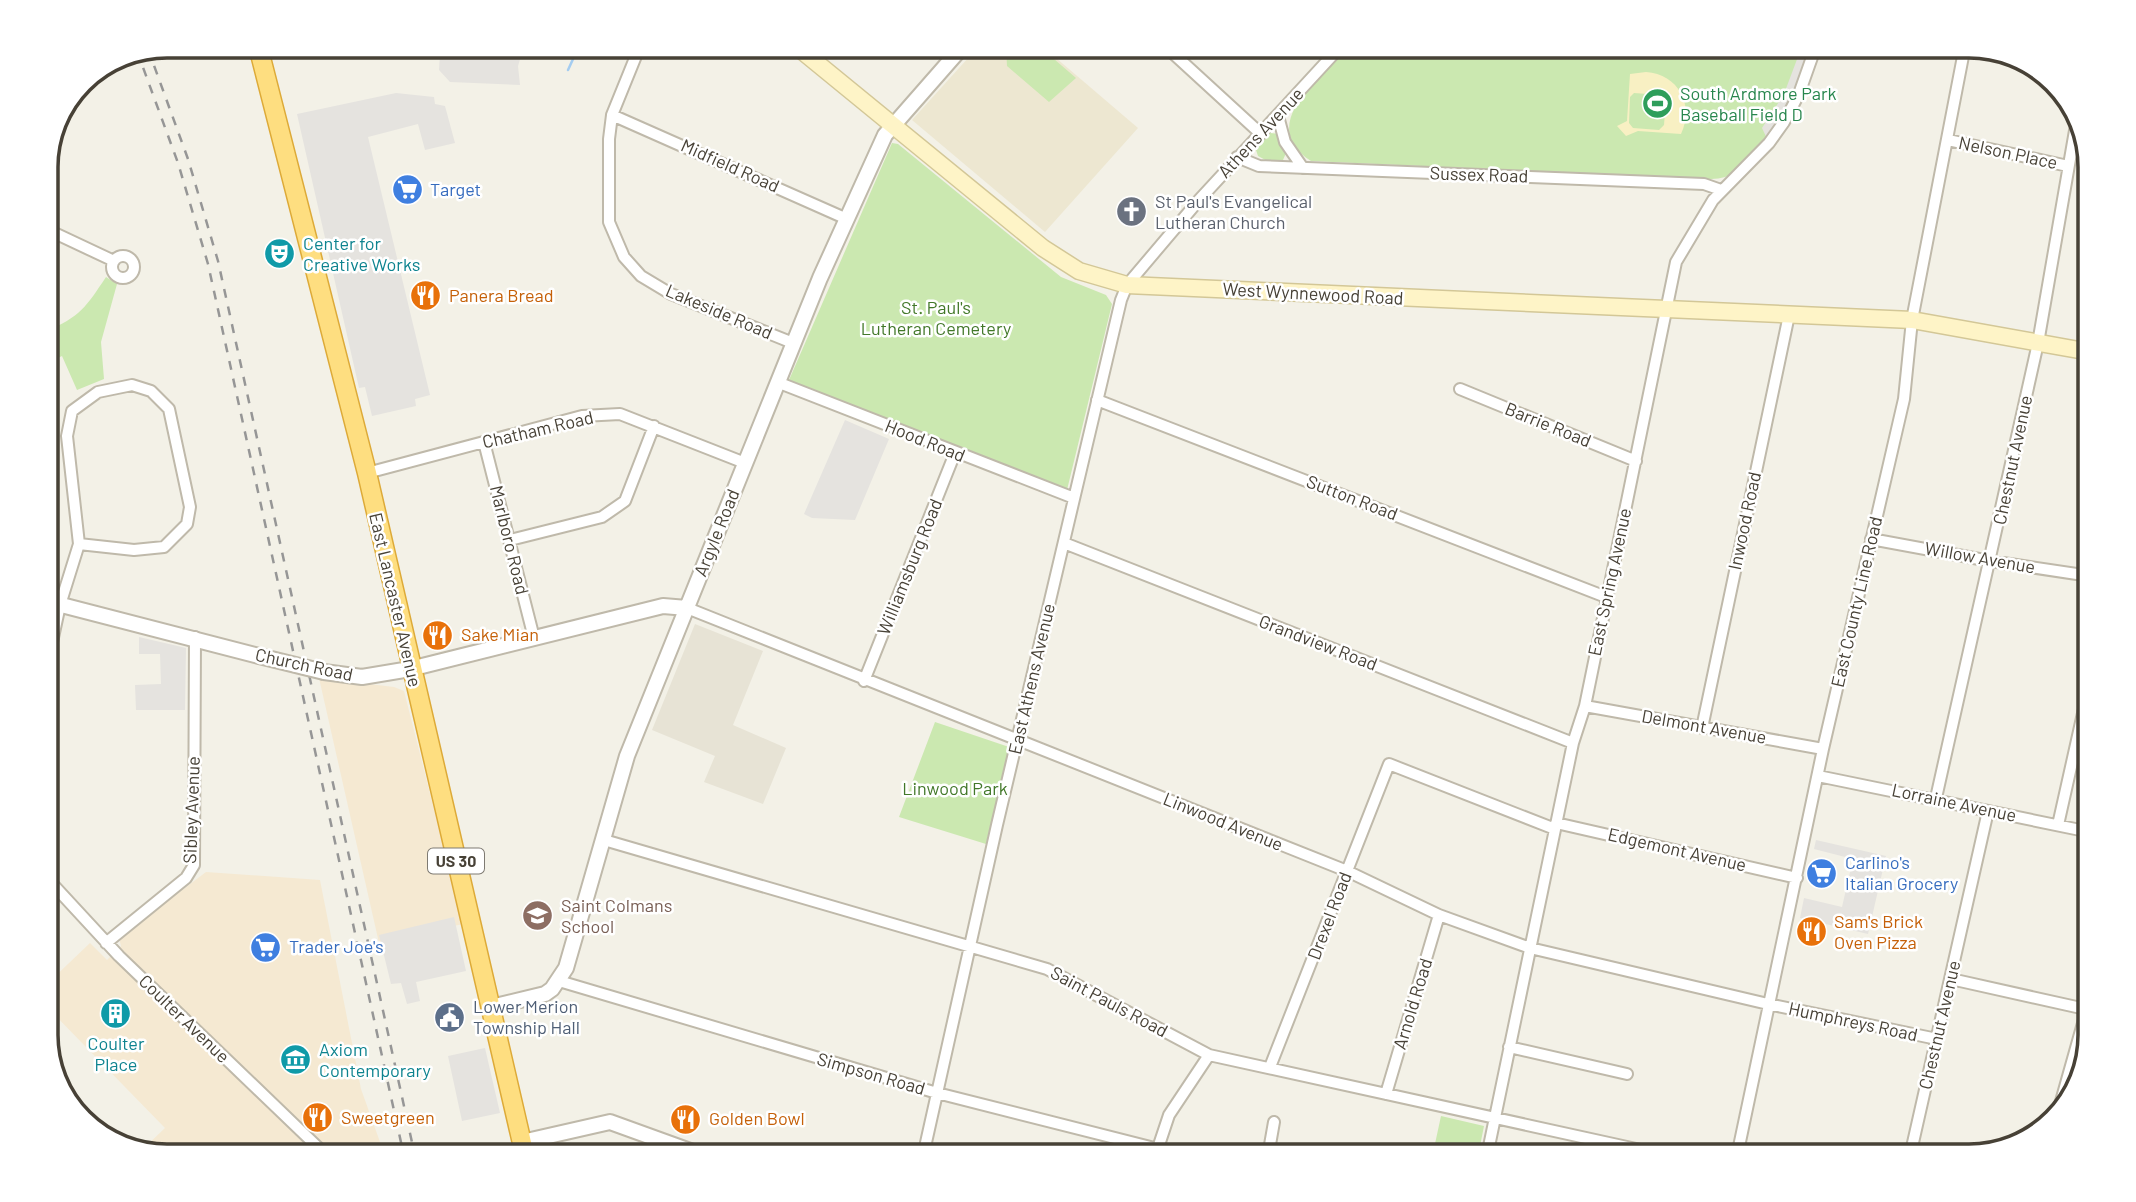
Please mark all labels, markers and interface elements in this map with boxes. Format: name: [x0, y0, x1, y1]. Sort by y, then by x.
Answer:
place label: South Ardmore Park Baseball Field D: [1680, 82, 1837, 125]
street label: Athens Avenue: [1213, 83, 1308, 182]
sports icon: South Ardmore Park Baseball Field D: [1640, 87, 1674, 121]
street label: Nelson Place: [1957, 131, 2060, 173]
street label: Midfield Road: [678, 134, 783, 197]
street label: Sussex Road: [1429, 161, 1529, 187]
supermarket icon: Target: [390, 173, 424, 207]
place label: Target: [430, 178, 481, 200]
place label: St Paul's Evangelical Lutheran Church: [1155, 190, 1312, 233]
church icon: St Paul's Evangelical Lutheran Church: [1115, 195, 1149, 229]
place label: Center for Creative Works: [303, 232, 421, 275]
theatre icon: Center for Creative Works: [263, 237, 297, 271]
street label: West Wynnewood Road: [1222, 277, 1404, 309]
restaurant icon: Panera Bread: [409, 279, 443, 313]
street label: Lakeside Road: [663, 279, 776, 343]
place label: Panera Bread: [449, 284, 554, 306]
park label: St. Paul's Lutheran Cemetery: [861, 296, 1011, 339]
street label: Chestnut Avenue: [1988, 393, 2036, 527]
street label: Barrie Road: [1502, 397, 1595, 451]
street label: Chatham Road: [480, 406, 596, 453]
street label: Hood Road: [882, 414, 969, 466]
street label: Sutton Road: [1304, 470, 1401, 525]
street label: Inwood Road: [1723, 470, 1765, 572]
street label: Marlboro Road: [486, 483, 534, 597]
street label: Argyle Road: [689, 486, 744, 580]
street label: Williamsburg Road: [872, 495, 946, 638]
street label: East Spring Avenue: [1583, 506, 1635, 658]
street label: East Lancaster Avenue: [365, 510, 427, 689]
street label: East County Line Road: [1826, 514, 1886, 689]
street label: Willow Avenue: [1923, 536, 2037, 578]
street label: East Athens Avenue: [1003, 601, 1059, 757]
street label: Grandview Road: [1256, 609, 1381, 675]
restaurant icon: Sake Mian: [421, 618, 455, 652]
place label: Sake Mian: [461, 623, 539, 645]
street label: Church Road: [253, 643, 355, 685]
street label: Delmont Avenue: [1640, 704, 1768, 748]
street label: Sibley Avenue: [178, 756, 204, 864]
park label: Linwood Park: [902, 777, 1008, 799]
street label: Lorraine Avenue: [1890, 778, 2019, 826]
street label: Linwood Avenue: [1160, 787, 1287, 855]
street label: Edgemont Avenue: [1606, 822, 1749, 876]
road number: US 30: [428, 848, 484, 874]
place label: Carlino's Italian Grocery: [1845, 851, 1958, 894]
supermarket icon: Carlino's Italian Grocery: [1805, 856, 1839, 890]
street label: Drexel Road: [1302, 869, 1356, 963]
place label: Saint Colmans School: [561, 894, 672, 937]
school or university icon: Saint Colmans School: [521, 899, 555, 933]
place label: Sam's Brick Oven Pizza: [1834, 910, 1923, 953]
restaurant icon: Sam's Brick Oven Pizza: [1794, 915, 1828, 949]
supermarket icon: Trader Joe's: [249, 930, 283, 964]
place label: Trader Joe's: [289, 935, 384, 957]
street label: Arnold Road: [1388, 955, 1436, 1052]
street label: Chestnut Avenue: [1913, 958, 1965, 1091]
street label: Saint Pauls Road: [1047, 961, 1172, 1041]
street label: Coulter Avenue: [135, 969, 235, 1067]
place label: Lower Merion Township Hall: [473, 995, 580, 1038]
building icon: Coulter Place: [99, 997, 133, 1031]
street label: Humphreys Road: [1787, 997, 1920, 1045]
public building icon: Lower Merion Township Hall: [433, 1000, 467, 1034]
place label: Coulter Place: [88, 1032, 145, 1075]
place label: Axiom Contemporary: [319, 1038, 431, 1081]
museum icon: Axiom Contemporary: [279, 1043, 313, 1077]
street label: Simpson Road: [815, 1047, 928, 1099]
restaurant icon: Sweetgreen: [301, 1101, 335, 1135]
restaurant icon: Golden Bowl: [669, 1102, 703, 1136]
place label: Sweetgreen: [341, 1106, 435, 1128]
place label: Golden Bowl: [709, 1107, 805, 1129]

